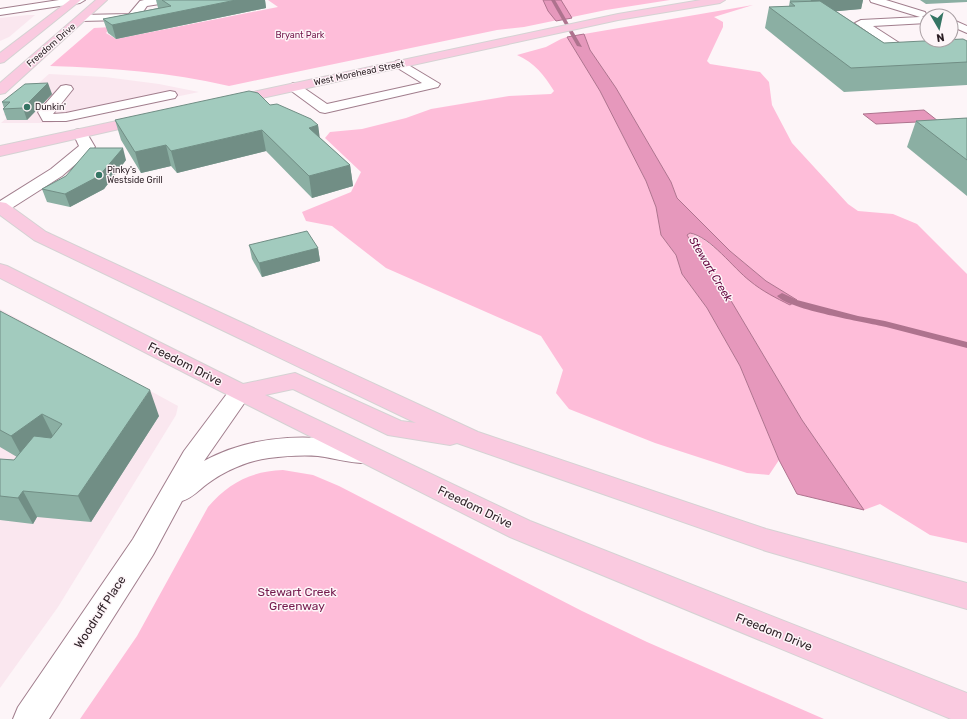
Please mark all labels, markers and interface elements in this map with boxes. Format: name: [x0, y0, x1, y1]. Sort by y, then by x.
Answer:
north arrow: [919, 8, 959, 48]
street label: Freedom Drive: [25, 21, 77, 69]
park label: Bryant Park: [275, 30, 325, 40]
text: N: [935, 30, 945, 44]
street label: West Morehead Street: [313, 58, 406, 87]
marker: Dunkin': [22, 102, 32, 112]
place label: Dunkin': [35, 102, 66, 112]
place label: Pinky's Westside Grill: [107, 165, 163, 185]
marker: Pinky's Westside Grill: [94, 170, 104, 180]
water label: Stewart Creek: [686, 235, 735, 304]
street label: Freedom Drive: [146, 339, 225, 389]
street label: Freedom Drive: [435, 483, 515, 531]
street label: Woodruff Place: [71, 573, 129, 651]
park label: Stewart Creek Greenway: [257, 585, 337, 613]
street label: Freedom Drive: [734, 610, 815, 654]

